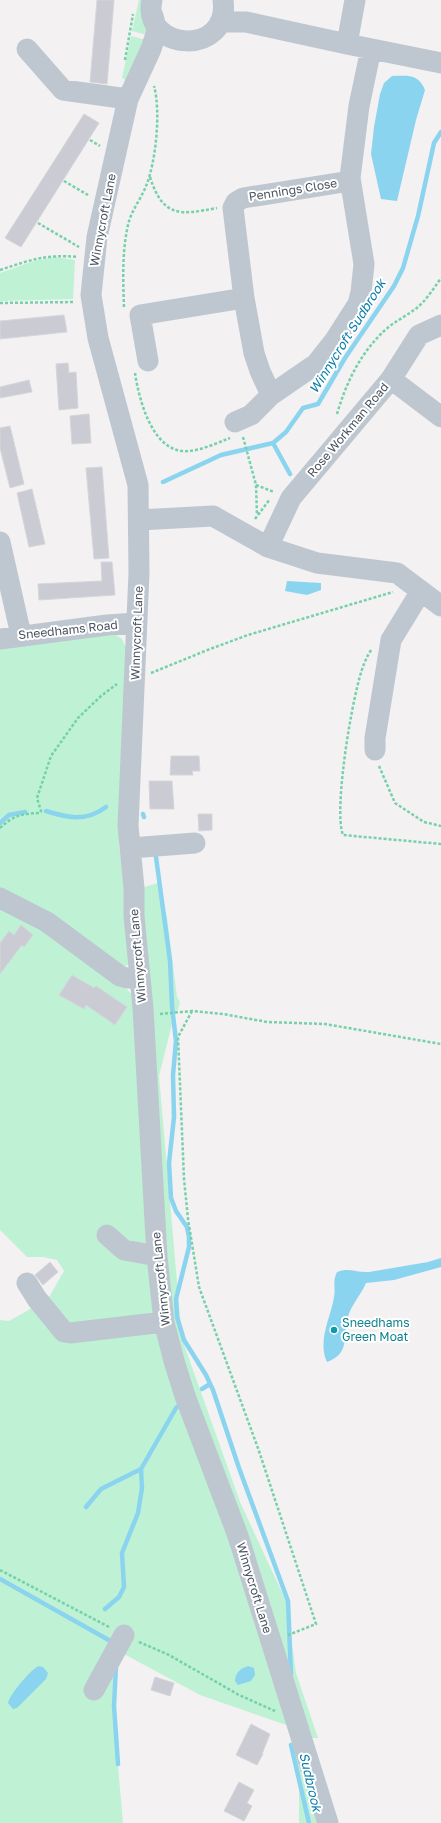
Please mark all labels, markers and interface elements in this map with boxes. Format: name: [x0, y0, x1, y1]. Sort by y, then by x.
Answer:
street label: Winnycroft Lane: [86, 172, 119, 268]
street label: Pennings Close: [248, 175, 338, 204]
water label: Winnycroft Sudbrook: [305, 274, 390, 396]
street label: Rose Workman Road: [304, 379, 391, 480]
street label: Winnycroft Lane: [127, 586, 146, 680]
street label: Sneedhams Road: [17, 617, 118, 642]
street label: Winnycroft Lane: [126, 908, 149, 1004]
street label: Winnycroft Lane: [148, 1231, 173, 1327]
place label: Sneedhams Green Moat: [342, 1315, 410, 1344]
marker: Sneedhams Green Moat: [329, 1325, 339, 1335]
street label: Winnycroft Lane: [234, 1541, 275, 1635]
water label: Sudbrook: [296, 1751, 326, 1815]

